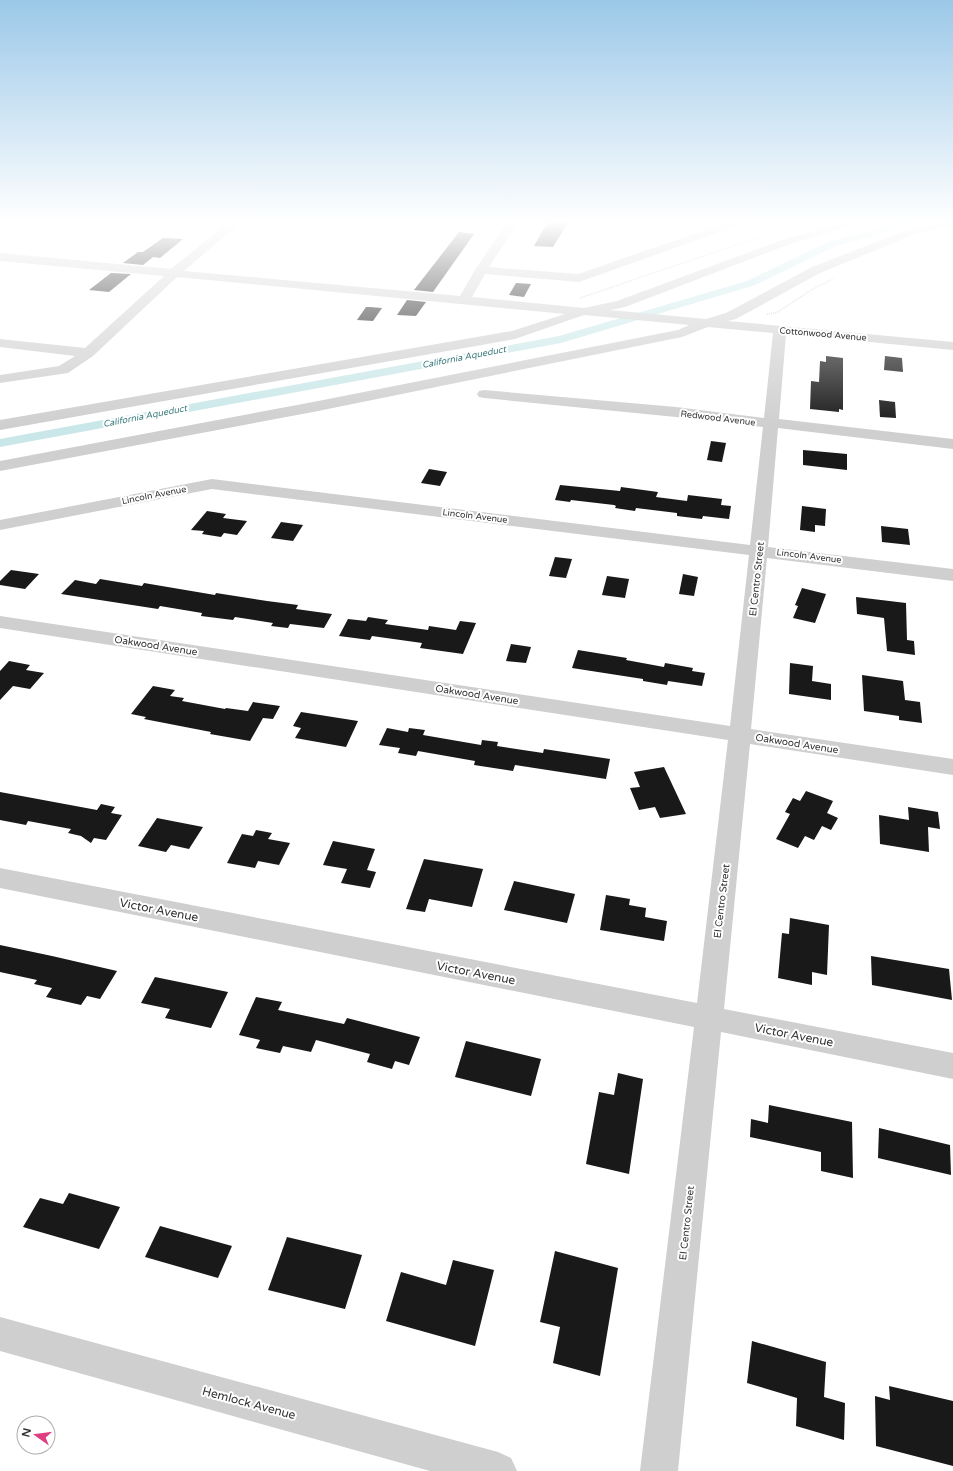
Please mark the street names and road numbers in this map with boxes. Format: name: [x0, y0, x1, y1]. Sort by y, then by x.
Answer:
street label: Cottonwood Avenue: [779, 325, 867, 344]
street label: Redwood Avenue: [680, 408, 756, 429]
street label: Lincoln Avenue: [121, 484, 187, 507]
street label: Lincoln Avenue: [442, 507, 508, 526]
street label: El Centro Street: [747, 541, 767, 617]
street label: Lincoln Avenue: [776, 547, 842, 566]
street label: Oakwood Avenue: [114, 634, 198, 659]
street label: Oakwood Avenue: [435, 683, 519, 708]
street label: Oakwood Avenue: [755, 732, 839, 757]
street label: El Centro Street: [711, 863, 733, 939]
street label: Victor Avenue: [118, 895, 200, 925]
street label: Victor Avenue: [435, 958, 517, 988]
street label: Victor Avenue: [753, 1020, 835, 1050]
street label: El Centro Street: [677, 1185, 697, 1261]
street label: Hemlock Avenue: [201, 1384, 297, 1422]

